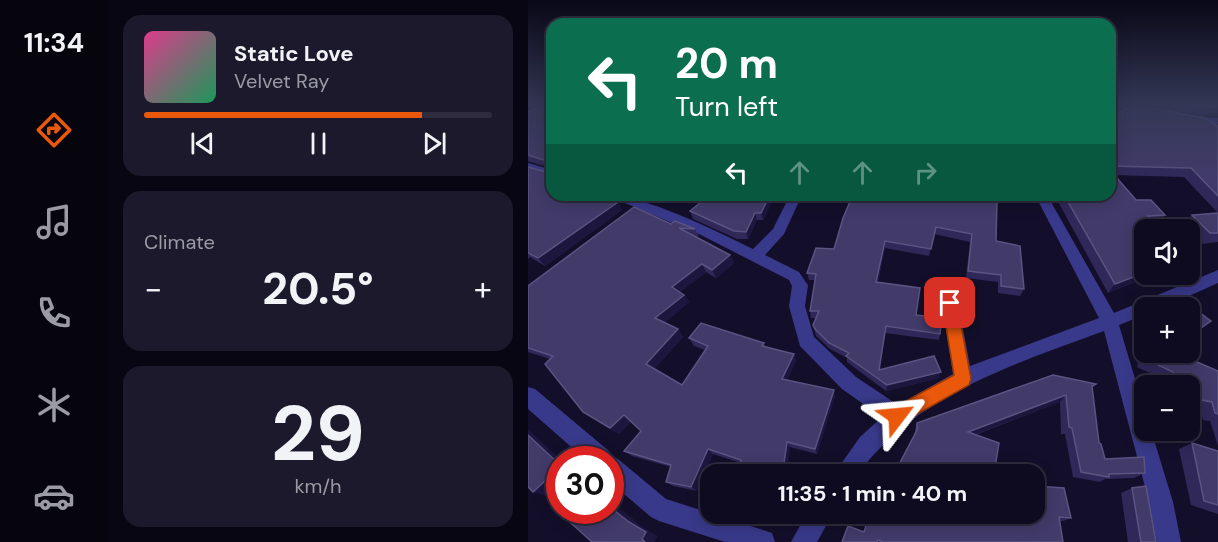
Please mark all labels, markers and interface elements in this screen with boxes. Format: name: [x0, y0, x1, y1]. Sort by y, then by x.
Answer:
text: 11:34: [24, 25, 84, 60]
text: 20 m: [675, 36, 778, 91]
text: Static Love: [234, 39, 354, 68]
icon: left: [576, 42, 654, 120]
text: Velvet Ray: [234, 68, 329, 94]
text: Turn left: [675, 89, 778, 124]
icon: directions: [33, 109, 75, 151]
icon: previous: [186, 127, 219, 160]
icon: pause: [302, 127, 335, 160]
icon: next: [418, 127, 451, 160]
icon: left: [720, 156, 753, 189]
icon: ahead: [783, 156, 816, 189]
icon: ahead: [846, 156, 879, 189]
icon: right: [909, 156, 942, 189]
icon: music: [33, 201, 75, 243]
map controls: [1134, 219, 1200, 441]
button: sound: [1134, 219, 1200, 285]
text: Climate: [144, 229, 215, 255]
text: 20.5°: [262, 259, 374, 318]
text: −: [144, 267, 162, 310]
text: +: [474, 267, 492, 310]
pin: [924, 277, 975, 328]
icon: arrive: [933, 286, 966, 319]
icon: phone: [33, 292, 75, 334]
button: +: [1134, 297, 1200, 363]
button: −: [1134, 375, 1200, 441]
text: 29: [271, 383, 365, 484]
icon: climate: [33, 384, 75, 426]
position arrow: [865, 384, 929, 448]
speed limit sign: 30: [546, 446, 624, 524]
text: km/h: [294, 473, 342, 499]
icon: car: [33, 475, 75, 517]
text: 11:35 · 1 min · 40 m: [778, 479, 967, 508]

